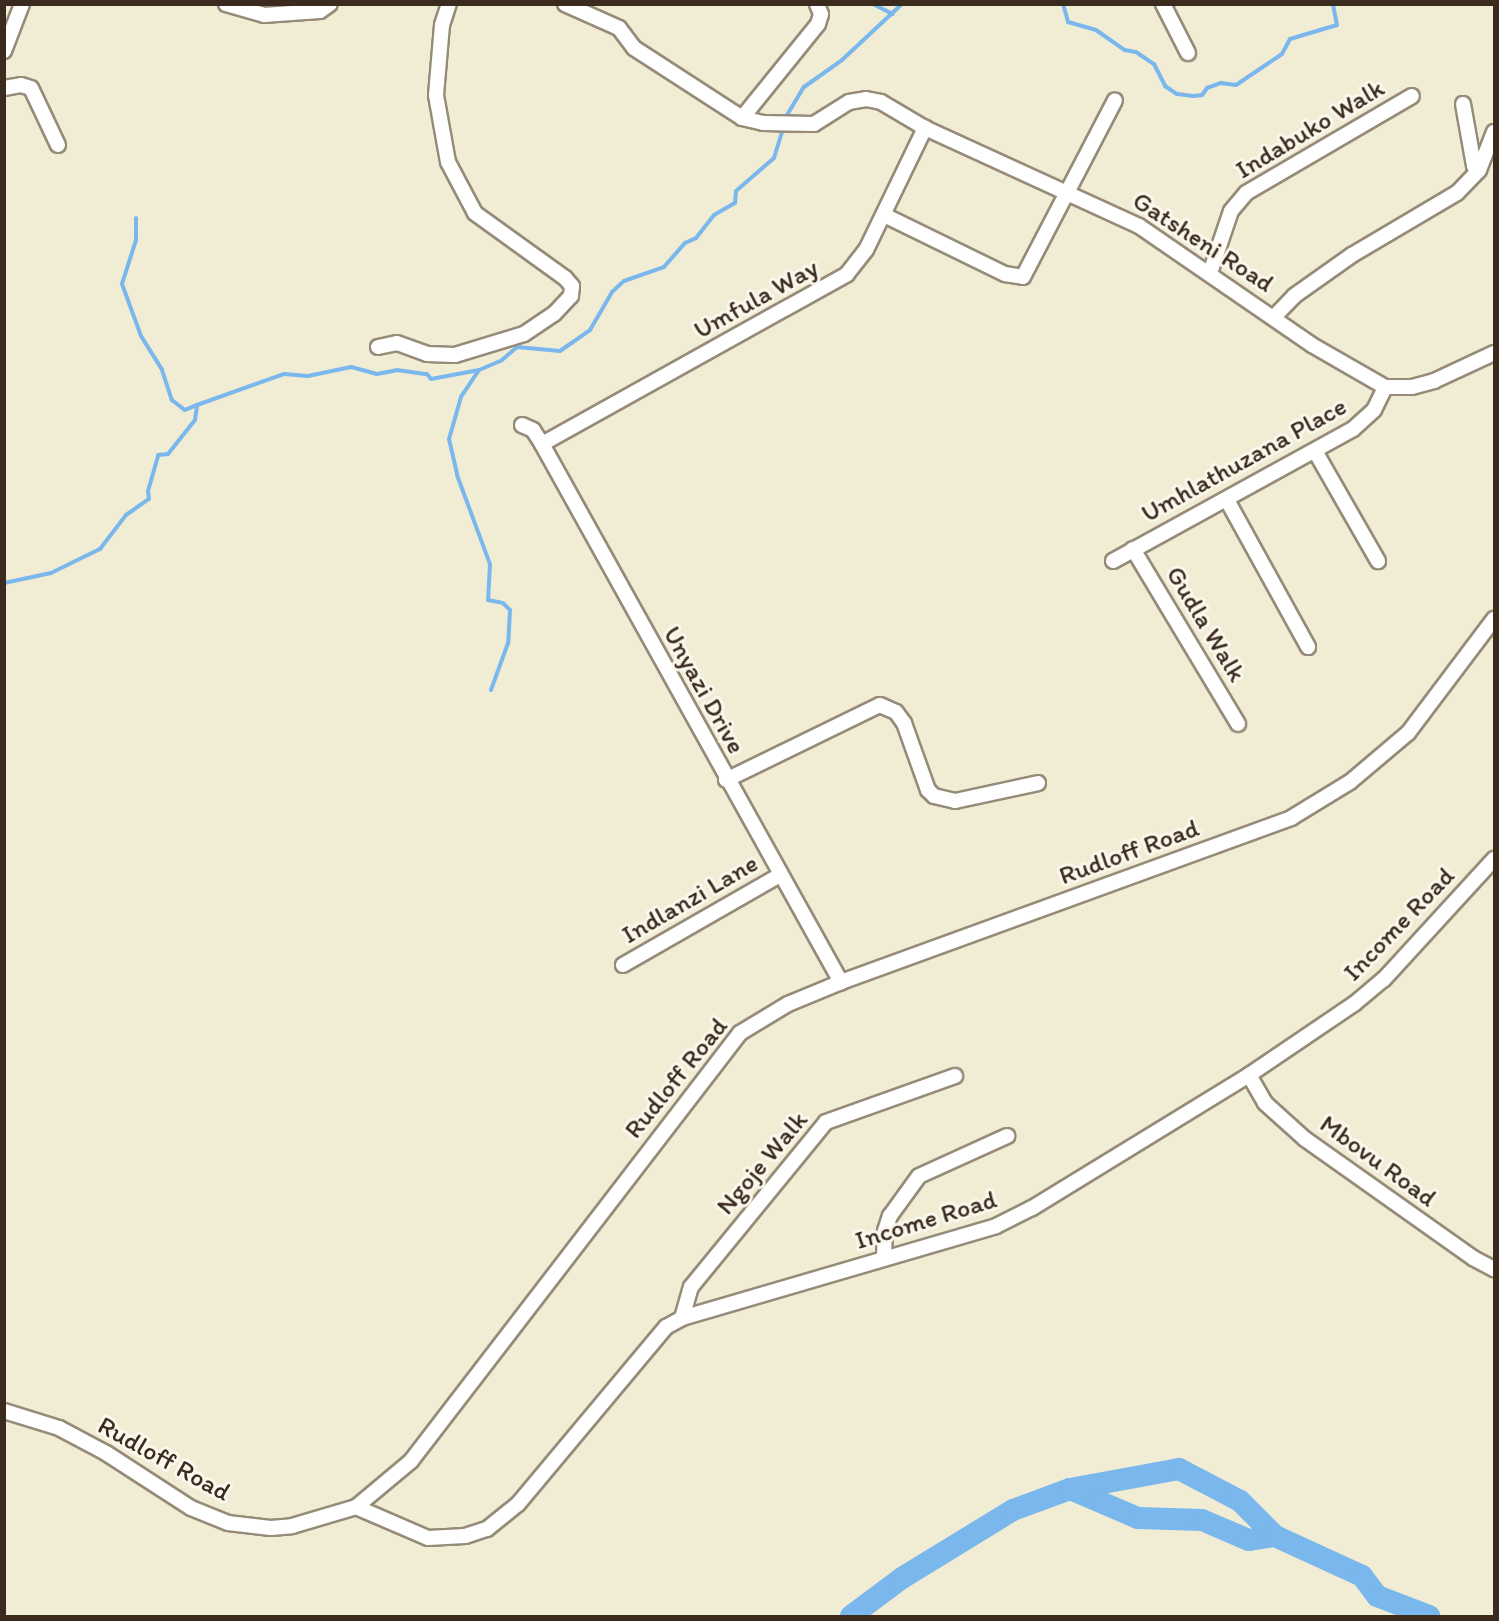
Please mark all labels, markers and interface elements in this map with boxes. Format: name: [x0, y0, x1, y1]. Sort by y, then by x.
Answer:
street label: Indabuko Walk: [1230, 72, 1390, 186]
street label: Gatsheni Road: [1127, 185, 1279, 299]
street label: Umfula Way: [689, 252, 823, 346]
street label: Umhlathuzana Place: [1136, 391, 1352, 529]
street label: Gudla Walk: [1160, 561, 1252, 687]
street label: Unyazi Drive: [656, 621, 752, 759]
street label: Rudloff Road: [1055, 812, 1203, 892]
street label: Indlanzi Lane: [616, 848, 764, 950]
street label: Income Road: [1337, 861, 1461, 987]
street label: Rudloff Road: [618, 1012, 734, 1144]
street label: Ngoje Walk: [710, 1105, 814, 1221]
street label: Mbovu Road: [1314, 1109, 1442, 1213]
street label: Income Road: [852, 1184, 1000, 1256]
street label: Rudloff Road: [93, 1410, 235, 1508]

